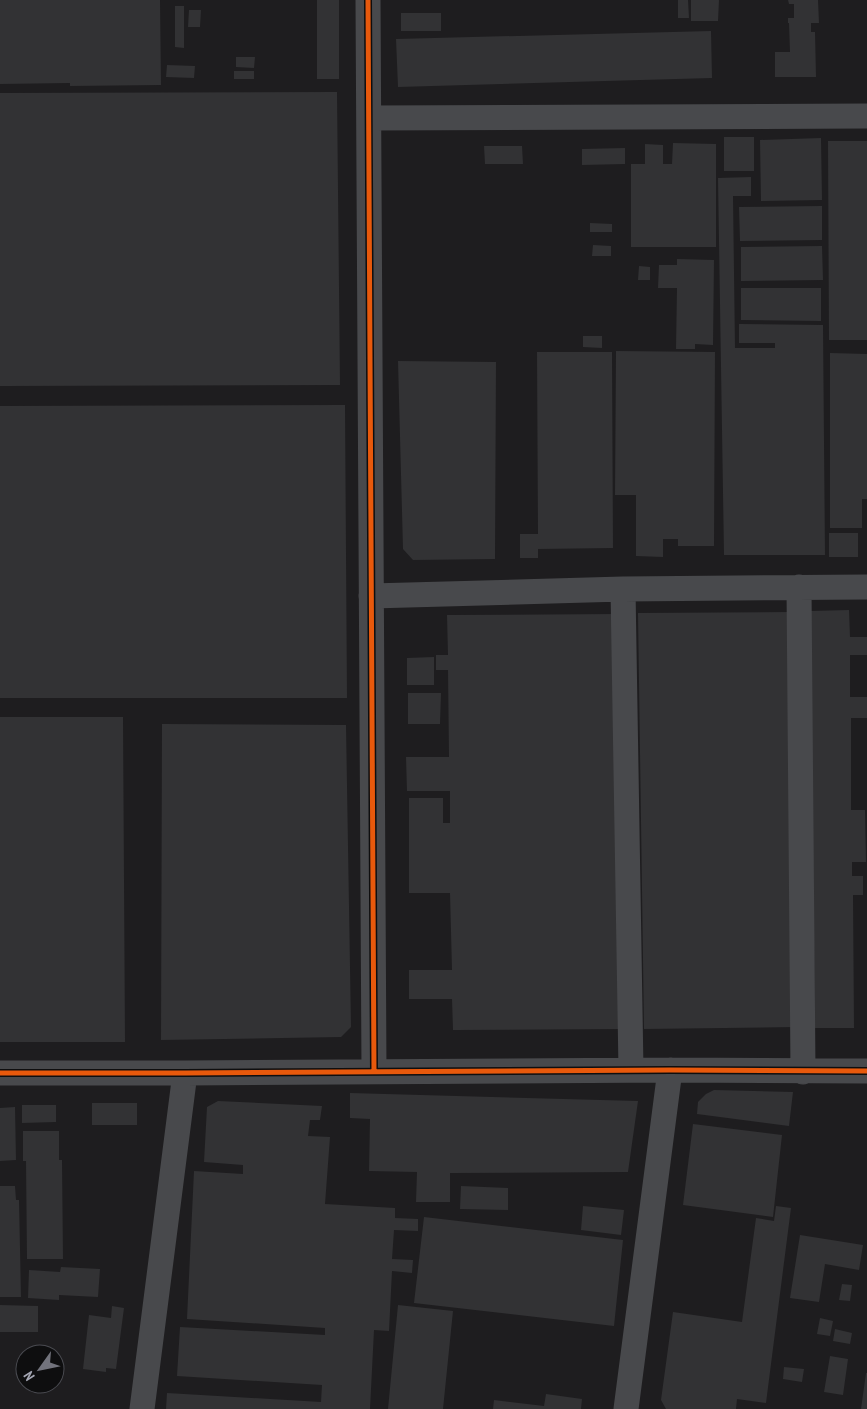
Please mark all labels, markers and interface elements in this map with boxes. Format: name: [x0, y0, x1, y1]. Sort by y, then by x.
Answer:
north arrow: [15, 1344, 65, 1394]
text: N: [19, 1368, 39, 1384]

